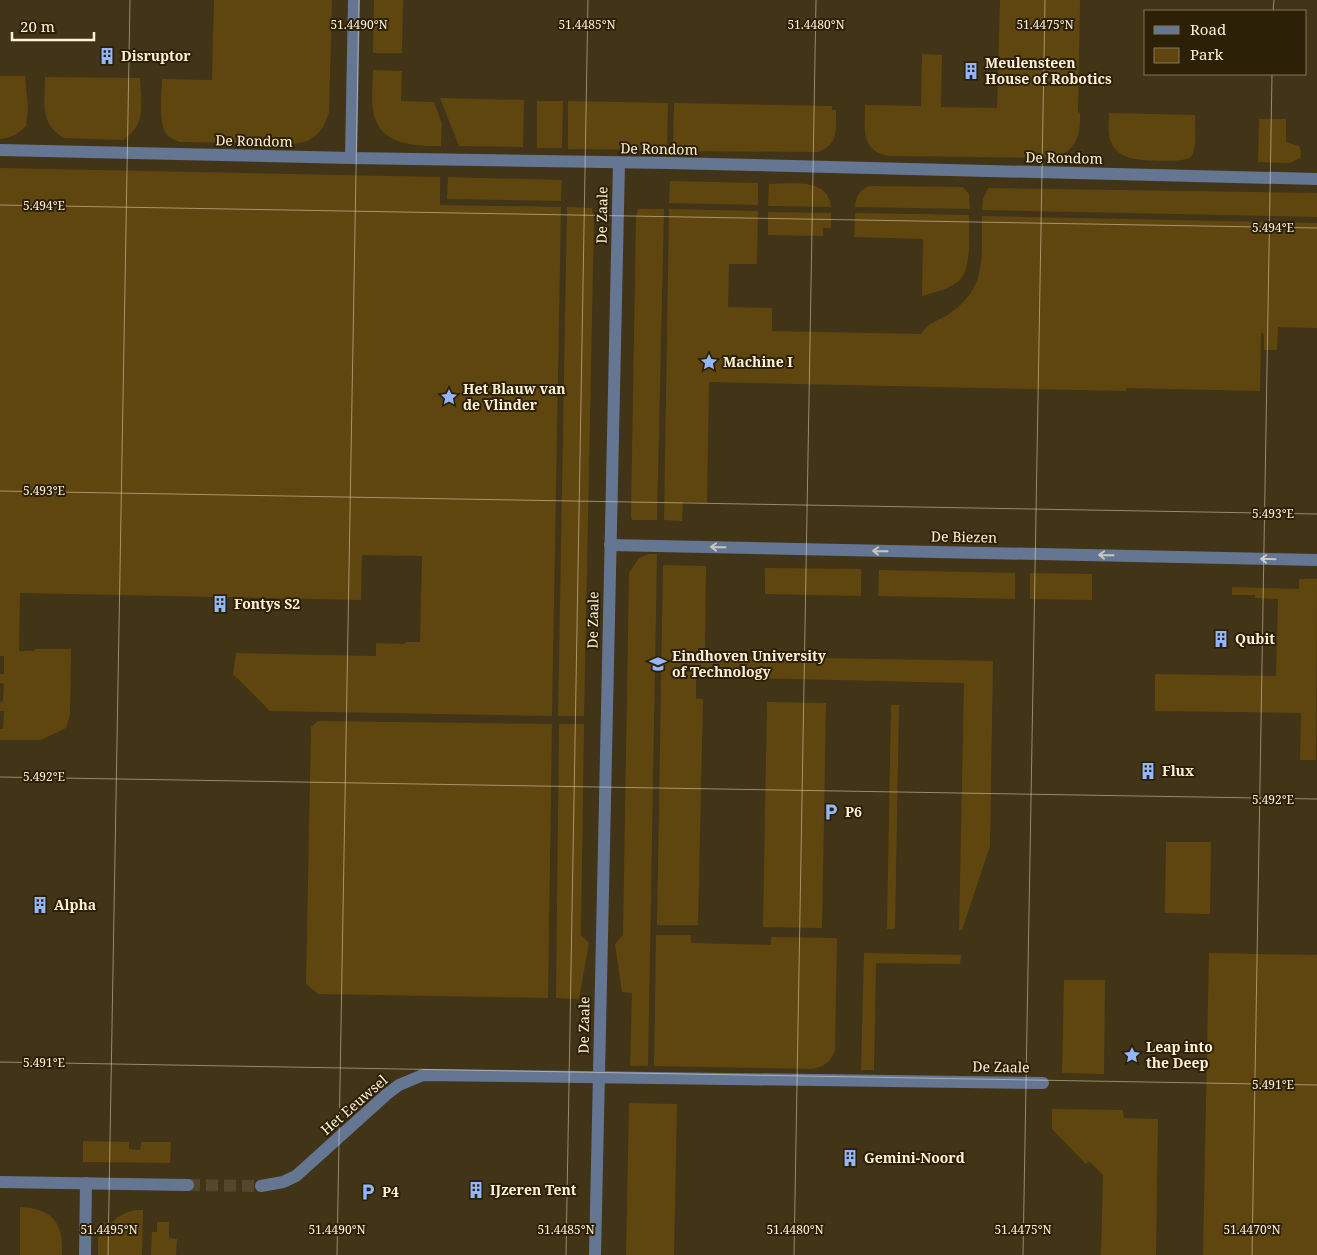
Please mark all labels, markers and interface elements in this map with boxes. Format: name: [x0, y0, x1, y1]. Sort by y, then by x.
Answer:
scale bar: [12, 10, 95, 42]
legend: [1144, 10, 1307, 75]
text: 20 m: [20, 16, 55, 36]
text: 51.4490°N: [330, 16, 388, 33]
text: 51.4485°N: [558, 16, 616, 33]
text: 51.4480°N: [787, 16, 845, 33]
text: 51.4475°N: [1016, 16, 1074, 33]
text: Road: [1190, 19, 1226, 39]
text: Park: [1190, 44, 1224, 64]
building icon: Disruptor: [97, 46, 117, 66]
place label: Disruptor: [121, 46, 191, 65]
place label: Meulensteen House of Robotics: [985, 53, 1112, 88]
building icon: Meulensteen House of Robotics: [961, 61, 981, 81]
street label: De Rondom: [215, 130, 293, 151]
street label: De Rondom: [620, 138, 698, 159]
street label: De Rondom: [1025, 147, 1103, 168]
street label: De Zaale: [592, 186, 611, 244]
text: 5.494°E: [23, 197, 65, 214]
text: 5.494°E: [1252, 219, 1294, 236]
place icon: Machine I: [699, 352, 719, 372]
place label: Machine I: [723, 352, 793, 371]
place label: Het Blauw van de Vlinder: [463, 379, 566, 414]
place icon: Het Blauw van de Vlinder: [439, 387, 459, 407]
text: 5.493°E: [23, 482, 65, 499]
text: 5.493°E: [1252, 505, 1294, 522]
street label: De Biezen: [931, 526, 997, 547]
one-way arrow: [710, 543, 726, 552]
one-way arrow: [872, 546, 888, 555]
one-way arrow: [1098, 551, 1114, 560]
one-way arrow: [1261, 554, 1277, 564]
street label: De Zaale: [583, 591, 602, 649]
building icon: Fontys S2: [210, 594, 230, 614]
place label: Fontys S2: [234, 594, 300, 613]
building icon: Qubit: [1211, 629, 1231, 649]
place label: Qubit: [1235, 629, 1275, 648]
place label: Eindhoven University of Technology: [672, 646, 827, 681]
school or university icon: Eindhoven University of Technology: [648, 654, 668, 674]
building icon: Flux: [1138, 761, 1158, 781]
place label: Flux: [1162, 761, 1194, 780]
text: 5.492°E: [23, 768, 65, 785]
text: 5.492°E: [1252, 791, 1294, 808]
parking icon: P6: [821, 802, 841, 822]
place label: P6: [845, 802, 862, 821]
building icon: Alpha: [30, 895, 50, 915]
place label: Alpha: [54, 895, 96, 914]
street label: De Zaale: [574, 996, 593, 1054]
place label: Leap into the Deep: [1146, 1037, 1213, 1072]
place icon: Leap into the Deep: [1122, 1045, 1142, 1065]
text: 5.491°E: [23, 1054, 65, 1071]
street label: De Zaale: [972, 1057, 1030, 1076]
street label: Het Eeuwsel: [316, 1070, 392, 1139]
text: 5.491°E: [1252, 1076, 1294, 1093]
building icon: Gemini-Noord: [840, 1148, 860, 1168]
place label: Gemini-Noord: [864, 1148, 965, 1167]
building icon: IJzeren Tent: [466, 1180, 486, 1200]
place label: IJzeren Tent: [490, 1180, 577, 1199]
parking icon: P4: [358, 1182, 378, 1202]
place label: P4: [382, 1182, 399, 1201]
text: 51.4495°N: [80, 1221, 138, 1238]
text: 51.4490°N: [308, 1221, 366, 1238]
text: 51.4485°N: [537, 1221, 595, 1238]
text: 51.4480°N: [766, 1221, 824, 1238]
text: 51.4475°N: [994, 1221, 1052, 1238]
text: 51.4470°N: [1223, 1221, 1281, 1238]

